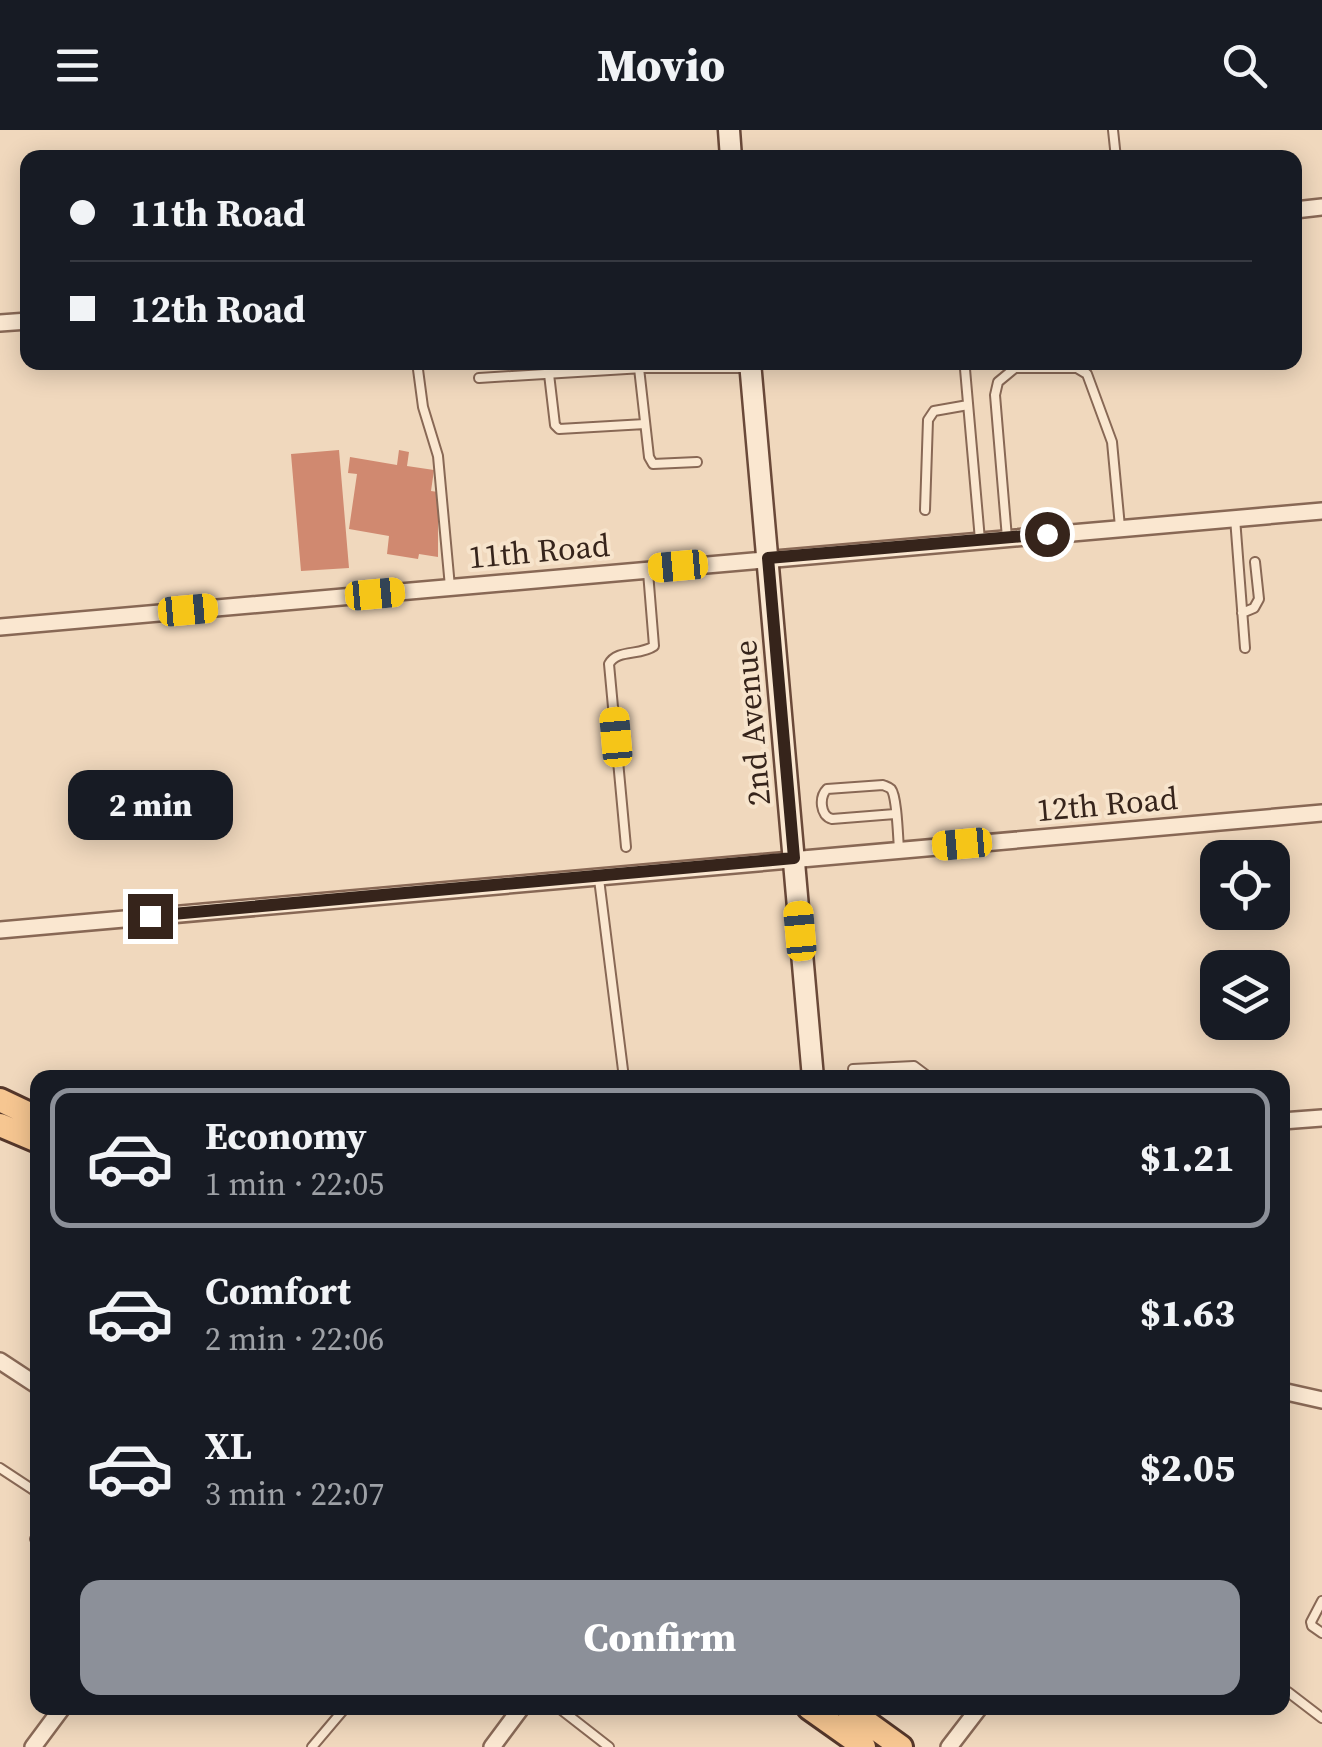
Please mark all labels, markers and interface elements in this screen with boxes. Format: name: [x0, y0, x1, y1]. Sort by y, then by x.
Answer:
text: Movio: [597, 34, 725, 96]
icon: menu: [50, 38, 105, 93]
icon: search: [1217, 38, 1272, 93]
text: 11th Road: [130, 187, 306, 239]
text: 12th Road: [130, 283, 306, 335]
route start: [1025, 512, 1070, 557]
street label: 11th Road: [467, 523, 611, 579]
car: [647, 548, 709, 584]
car: [344, 576, 406, 612]
car: [157, 592, 219, 628]
street label: 2nd Avenue: [723, 638, 781, 808]
car: [598, 706, 634, 768]
callout: 2 min: [68, 771, 232, 841]
street label: 12th Road: [1035, 776, 1179, 832]
text: 2 min: [109, 783, 192, 827]
car: [931, 826, 993, 862]
map controls: [1200, 840, 1290, 1040]
button: locate: [1200, 840, 1290, 930]
route end: [128, 894, 173, 939]
car: [782, 900, 818, 962]
button: layers: [1200, 950, 1290, 1040]
text: Economy: [205, 1110, 367, 1162]
icon: car: [85, 1113, 175, 1203]
text: $1.21: [1140, 1132, 1235, 1184]
text: 1 min · 22:05: [205, 1162, 384, 1206]
text: Comfort: [205, 1265, 351, 1317]
icon: car: [85, 1268, 175, 1358]
text: $1.63: [1140, 1287, 1235, 1339]
text: 2 min · 22:06: [205, 1317, 384, 1361]
text: XL: [205, 1420, 252, 1472]
icon: car: [85, 1423, 175, 1513]
text: $2.05: [1140, 1442, 1235, 1494]
text: 3 min · 22:07: [205, 1472, 384, 1516]
button: Confirm: [80, 1580, 1240, 1695]

